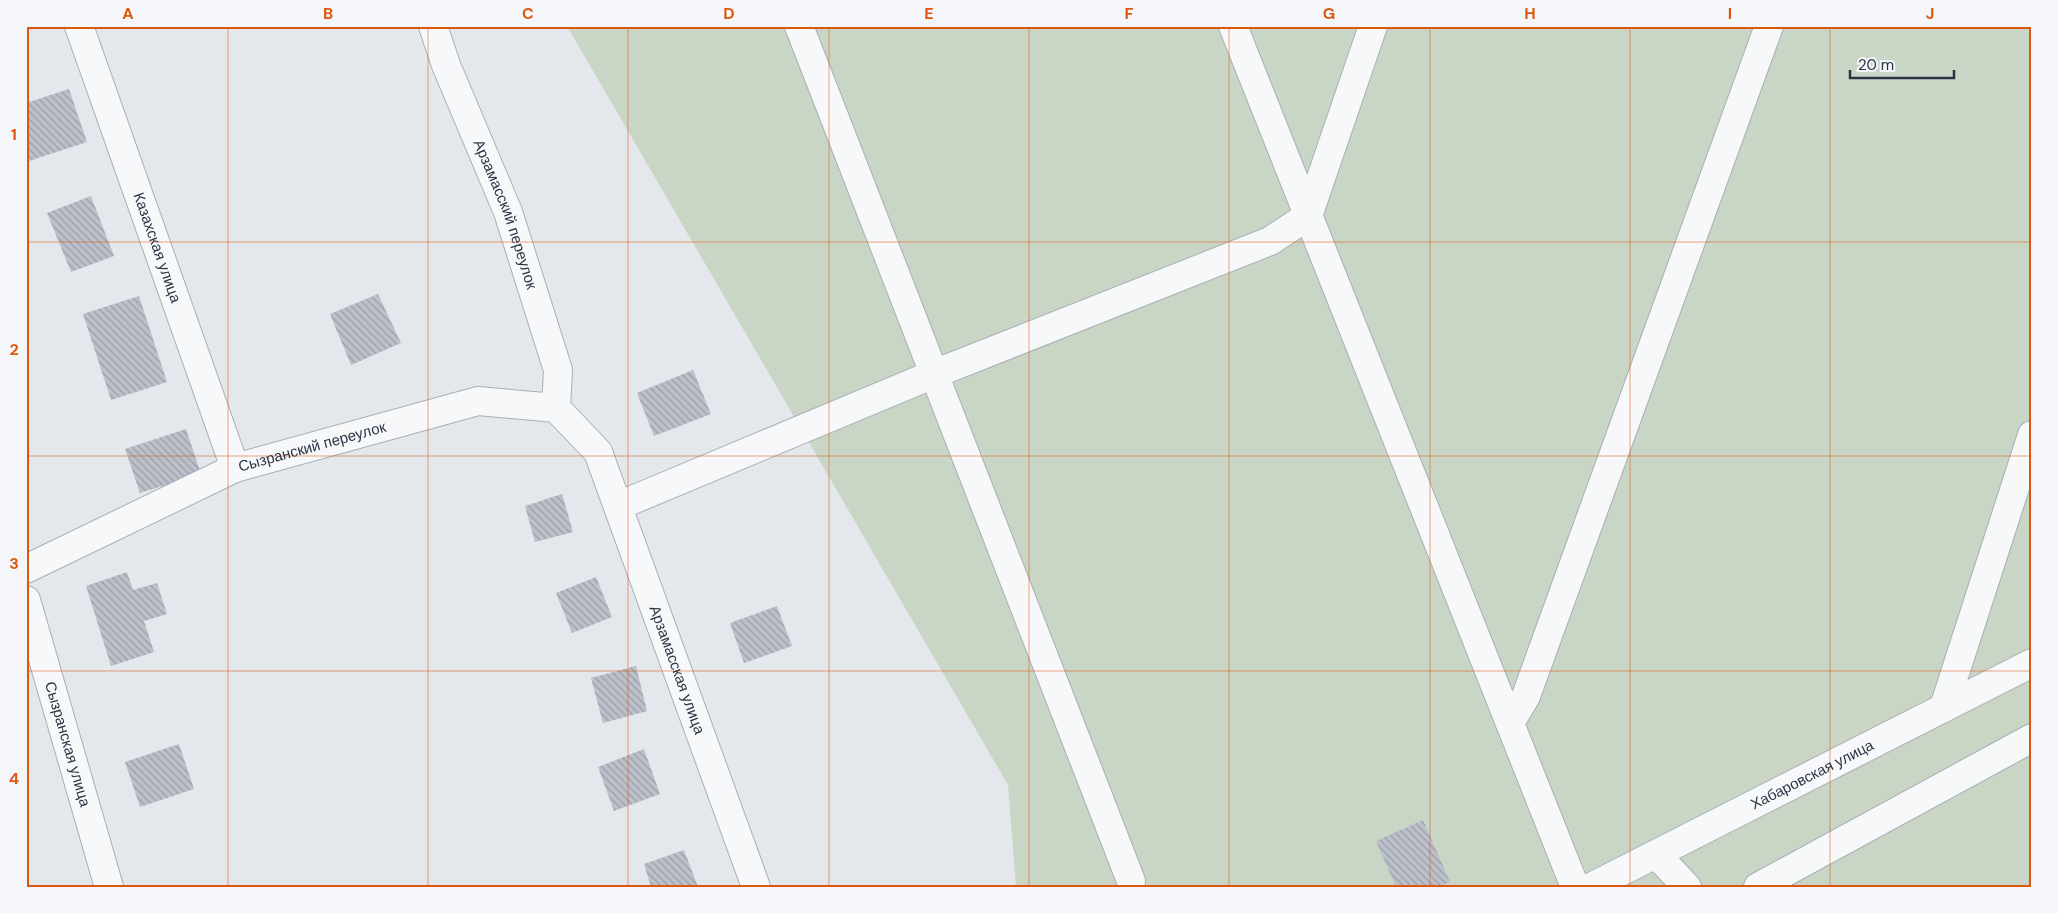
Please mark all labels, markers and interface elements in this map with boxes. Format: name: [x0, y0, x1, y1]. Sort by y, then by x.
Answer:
text: A: [122, 3, 134, 24]
text: B: [323, 3, 333, 24]
text: C: [522, 3, 534, 24]
text: D: [723, 3, 735, 24]
text: E: [924, 3, 934, 24]
text: F: [1125, 3, 1134, 24]
text: G: [1323, 3, 1335, 24]
text: H: [1524, 3, 1536, 24]
text: I: [1728, 3, 1732, 24]
text: J: [1926, 3, 1934, 24]
scale bar: [1850, 48, 1954, 80]
text: 20 m: [1858, 55, 1894, 75]
text: 1: [11, 124, 17, 145]
street label: Арзамасский переулок: [469, 136, 542, 292]
street label: Казахская улица: [129, 190, 186, 306]
text: 2: [9, 339, 19, 360]
street label: Сызранский переулок: [236, 417, 389, 477]
text: 3: [9, 553, 19, 574]
street label: Арзамасская улица: [645, 603, 710, 738]
street label: Сызранская улица: [40, 679, 95, 810]
street label: Хабаровская улица: [1747, 735, 1878, 814]
text: 4: [9, 768, 19, 789]

